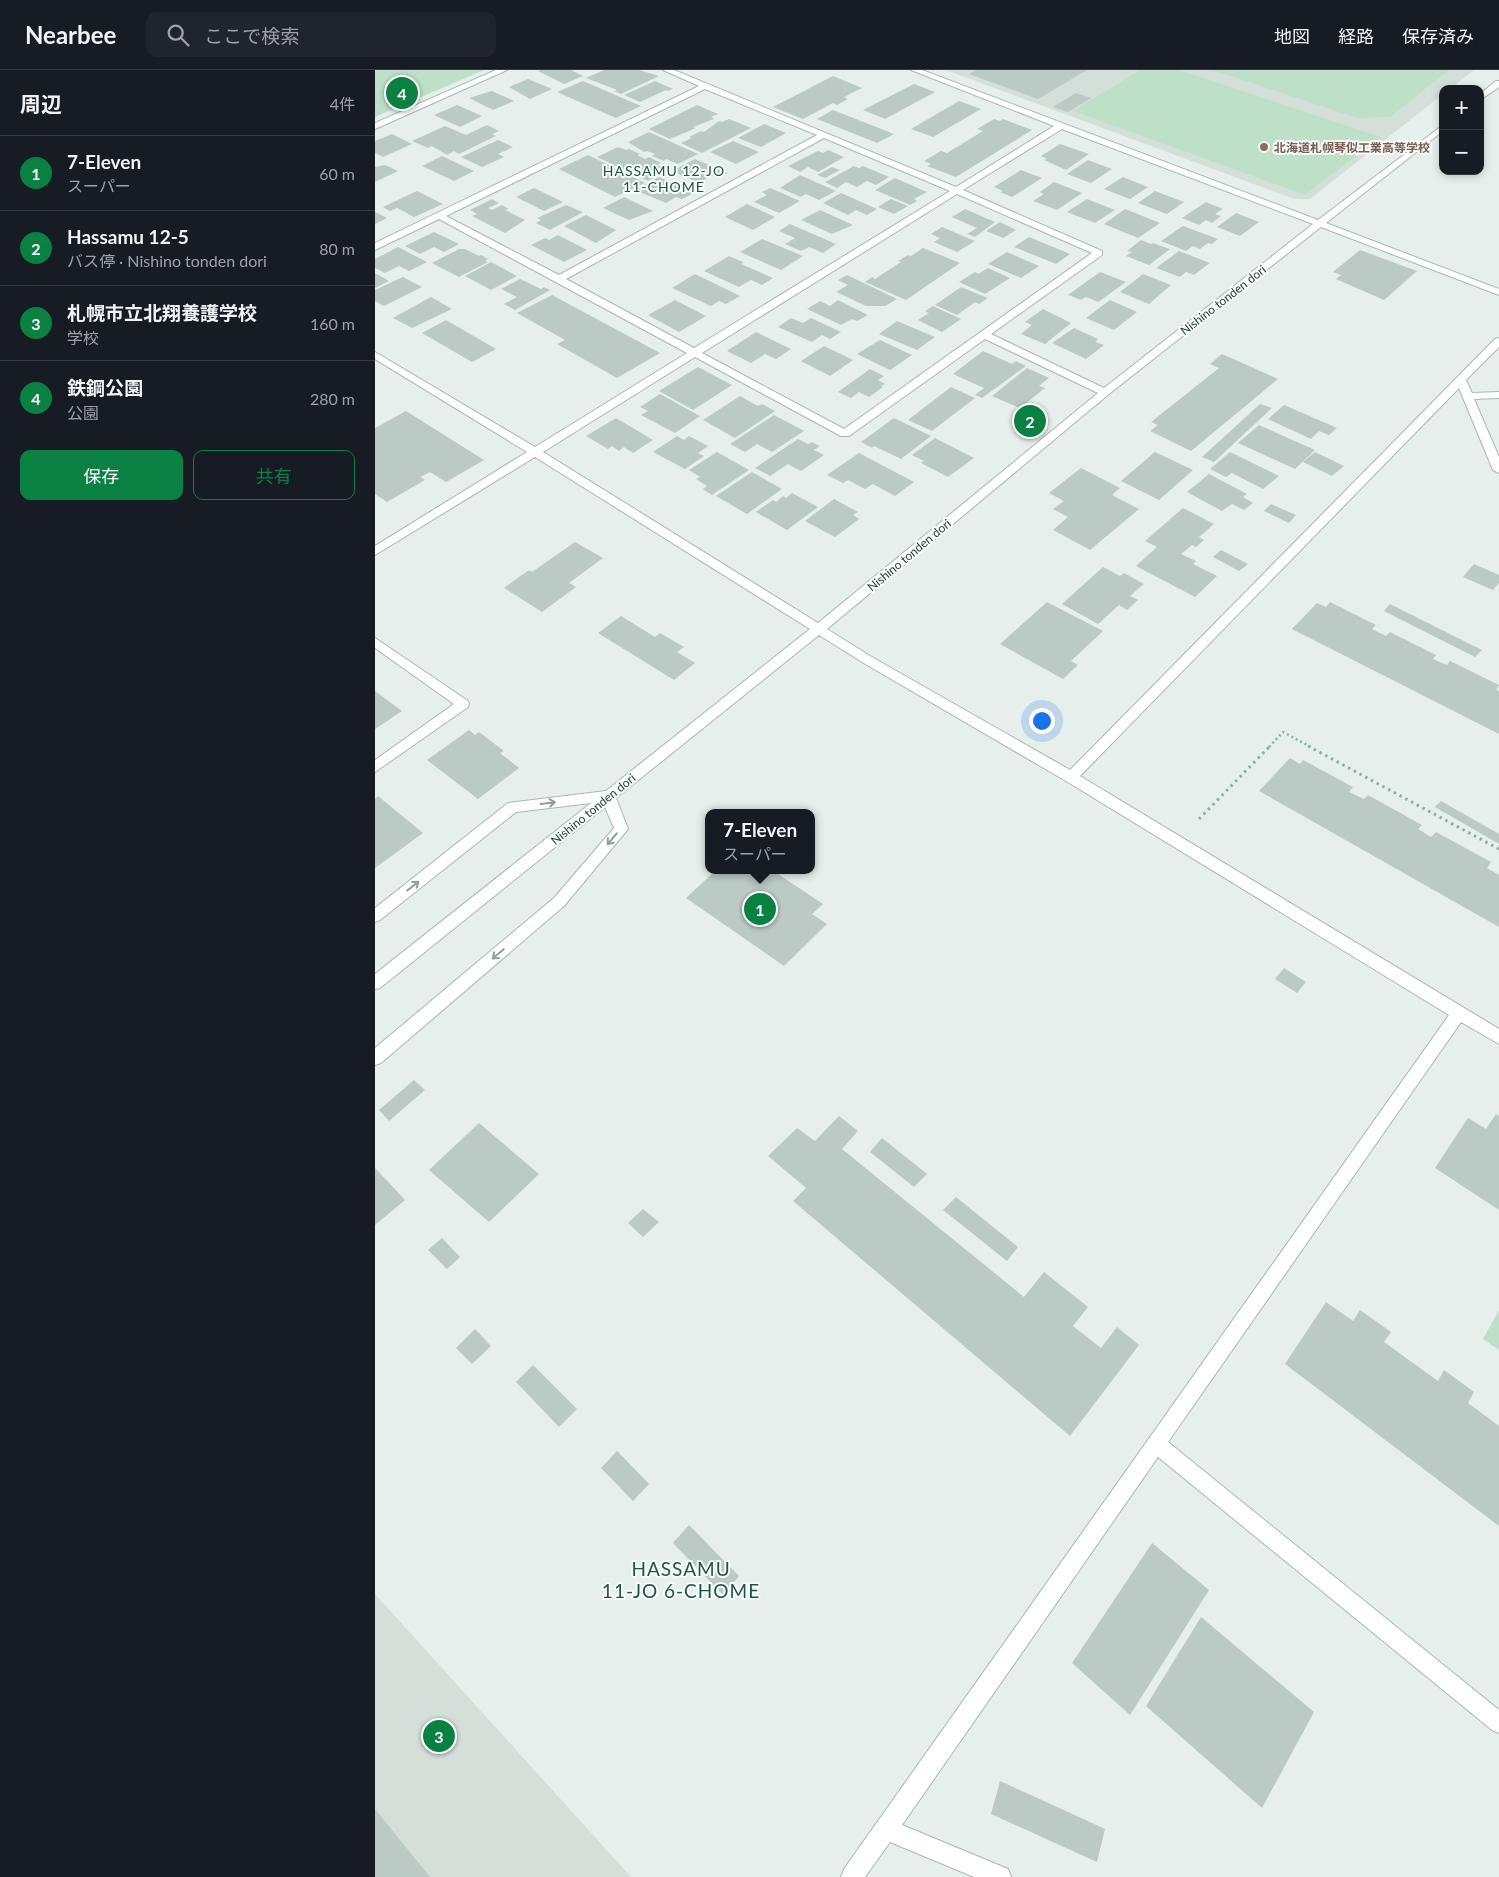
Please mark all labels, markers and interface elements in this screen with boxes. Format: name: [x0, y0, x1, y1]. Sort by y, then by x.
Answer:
search box: [146, 12, 496, 57]
text: Nearbee: [25, 20, 116, 49]
icon: search: [164, 21, 192, 49]
text: ここで検索: [204, 24, 299, 47]
text: 地図: [1274, 25, 1310, 47]
text: 経路: [1338, 25, 1374, 47]
text: 保存済み: [1402, 25, 1474, 47]
pin: 4: [386, 74, 418, 112]
map controls: [1439, 85, 1484, 175]
button: +: [1439, 85, 1484, 130]
text: 周辺: [20, 91, 62, 116]
text: 4件: [330, 94, 355, 113]
button: −: [1439, 130, 1484, 175]
place label: 北海道札幌琴似工業高等学校: [1274, 140, 1430, 155]
marker: 北海道札幌琴似工業高等学校: [1258, 141, 1270, 153]
text: 7-Eleven: [67, 150, 141, 173]
district label: HASSAMU 12-JO 11-CHOME: [603, 162, 725, 195]
text: 1: [31, 164, 41, 183]
text: 60 m: [319, 164, 355, 183]
text: スーパー: [67, 176, 131, 195]
text: Hassamu 12-5: [67, 225, 189, 248]
text: 2: [31, 239, 41, 258]
text: 80 m: [319, 239, 355, 258]
text: バス停 · Nishino tonden dori: [67, 251, 267, 270]
street label: Nishino tonden dori: [1177, 262, 1269, 338]
text: 札幌市立北翔養護学校: [67, 301, 257, 324]
text: 3: [31, 314, 41, 333]
text: 160 m: [310, 314, 355, 333]
text: 学校: [67, 328, 99, 347]
text: 鉄鋼公園: [67, 376, 143, 399]
text: 4: [31, 389, 41, 408]
text: 280 m: [310, 389, 355, 408]
pin: 2: [1014, 402, 1046, 440]
text: 公園: [67, 403, 99, 422]
button: 保存: [20, 450, 183, 500]
button: 共有: [193, 450, 355, 500]
street label: Nishino tonden dori: [864, 516, 954, 594]
your location: [1029, 708, 1055, 734]
street label: Nishino tonden dori: [548, 770, 638, 848]
one-way arrow: [540, 798, 556, 808]
popup: [705, 809, 815, 874]
text: 7-Eleven: [723, 818, 797, 841]
one-way arrow: [607, 833, 618, 846]
text: スーパー: [723, 844, 787, 863]
one-way arrow: [406, 881, 420, 891]
pin: 1: [744, 890, 776, 928]
one-way arrow: [492, 948, 505, 959]
district label: HASSAMU 11-JO 6-CHOME: [602, 1557, 760, 1602]
pin: 3: [423, 1717, 455, 1755]

